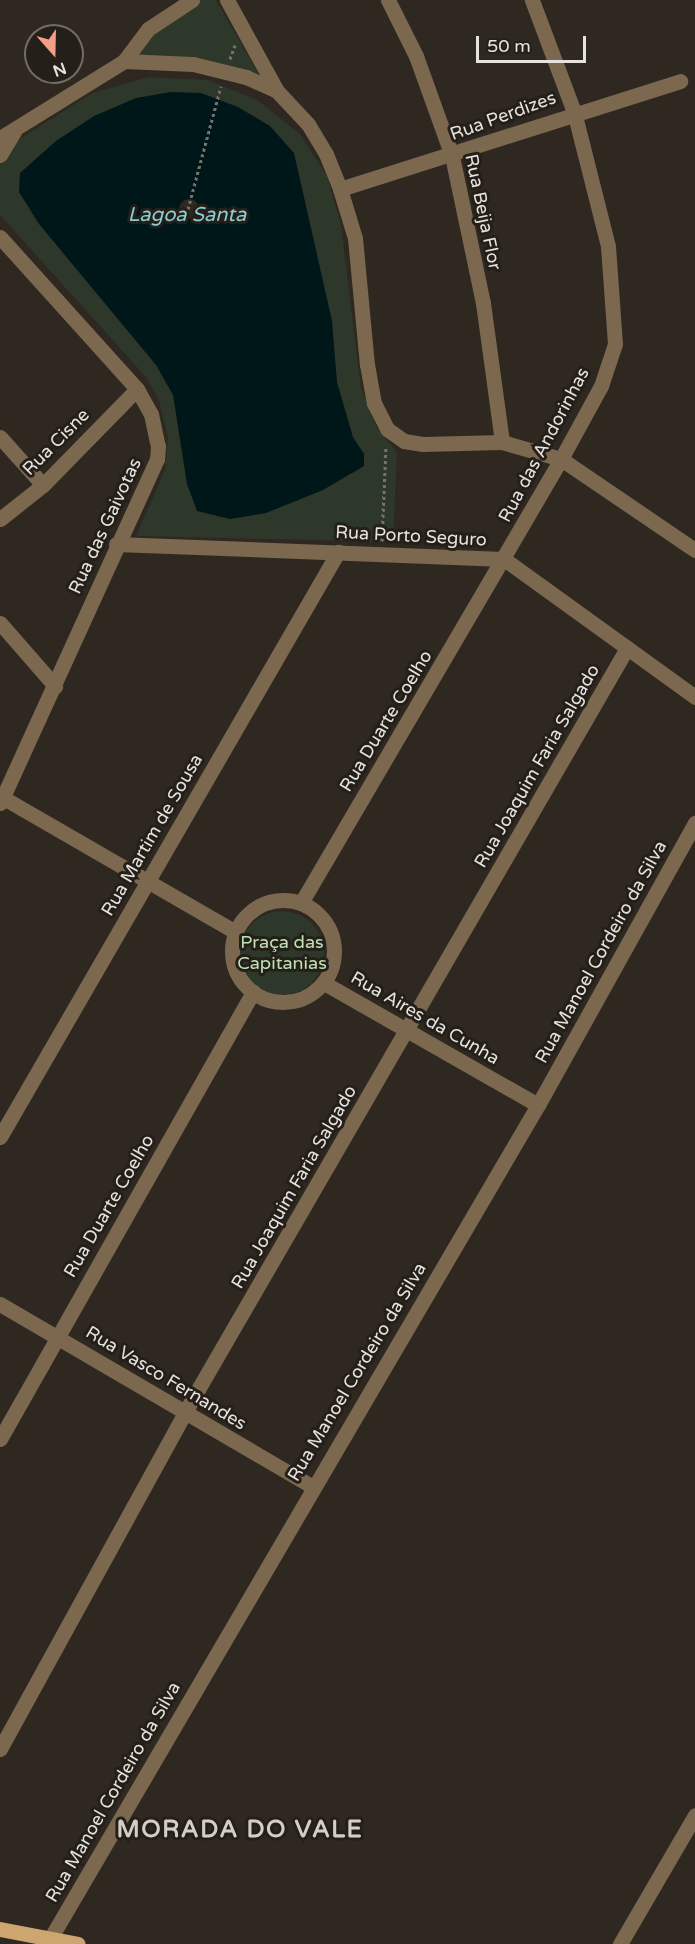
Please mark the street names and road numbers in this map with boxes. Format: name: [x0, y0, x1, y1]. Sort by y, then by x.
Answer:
street label: Rua Perdizes: [447, 87, 559, 145]
street label: Rua Beija Flor: [460, 152, 506, 272]
street label: Rua das Andorinhas: [494, 364, 594, 526]
street label: Rua Cisne: [18, 404, 94, 480]
street label: Rua das Gaivotas: [64, 455, 146, 597]
street label: Rua Porto Seguro: [335, 521, 487, 551]
street label: Rua Duarte Coelho: [335, 646, 437, 796]
street label: Rua Joaquim Faria Salgado: [470, 660, 604, 872]
street label: Rua Martim de Sousa: [97, 750, 207, 920]
street label: Rua Manoel Cordeiro da Silva: [531, 837, 671, 1067]
street label: Rua Aires da Cunha: [347, 967, 503, 1069]
street label: Rua Joaquim Faria Salgado: [227, 1081, 361, 1293]
street label: Rua Duarte Coelho: [59, 1131, 159, 1281]
street label: Rua Manoel Cordeiro da Silva: [283, 1259, 431, 1485]
street label: Rua Vasco Fernandes: [82, 1321, 250, 1435]
street label: Rua Manoel Cordeiro da Silva: [41, 1678, 185, 1906]

